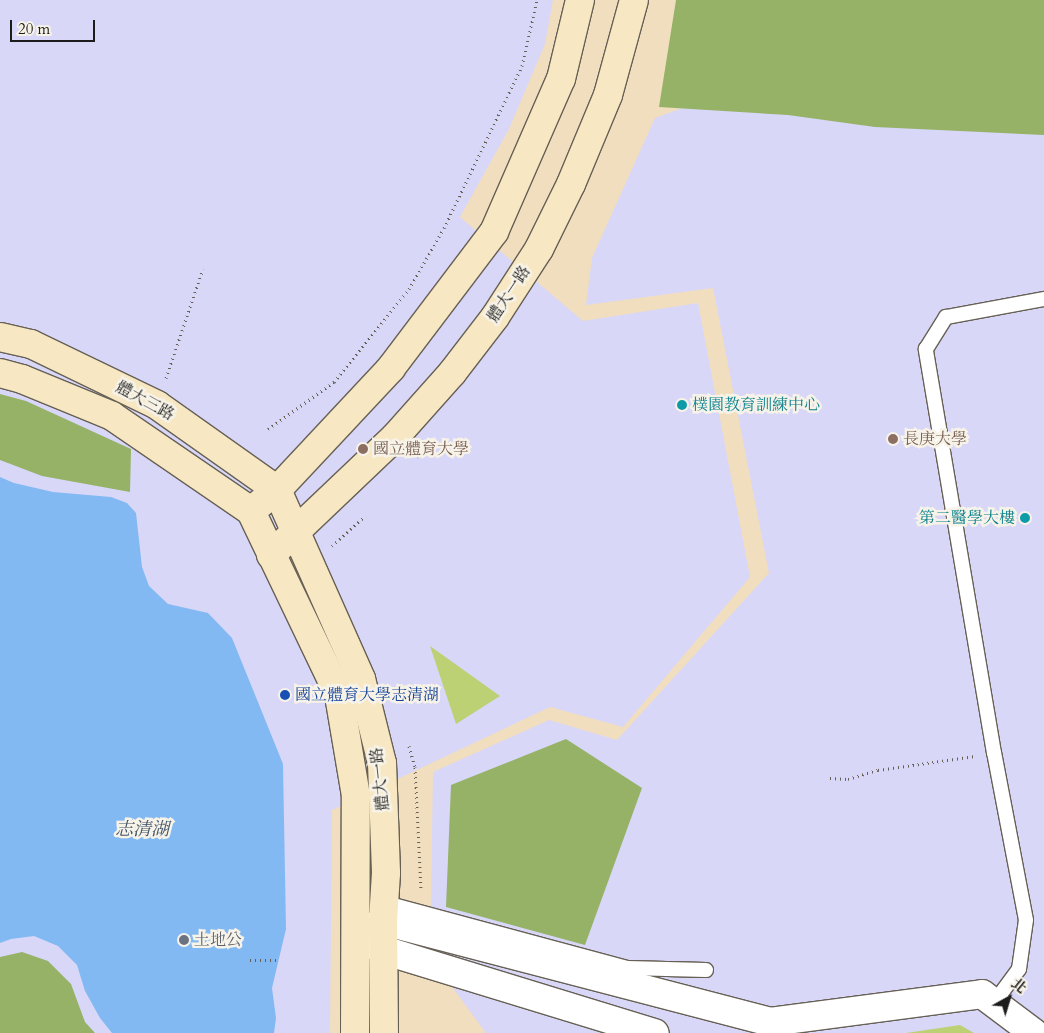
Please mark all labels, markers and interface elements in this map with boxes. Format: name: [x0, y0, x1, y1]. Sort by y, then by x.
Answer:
scale bar: [12, 10, 98, 42]
text: 20 m: [18, 19, 50, 39]
street label: 體大一路: [483, 262, 535, 326]
street label: 體大三路: [112, 377, 178, 425]
place label: 樸園教育訓練中心: [692, 395, 820, 415]
marker: 樸園教育訓練中心: [676, 399, 688, 411]
place label: 長庚大學: [903, 429, 967, 449]
marker: 長庚大學: [887, 433, 899, 445]
place label: 國立體育大學: [373, 439, 469, 459]
marker: 國立體育大學: [357, 443, 369, 455]
place label: 第二醫學大樓: [919, 508, 1015, 528]
marker: 第二醫學大樓: [1019, 512, 1031, 524]
place label: 國立體育大學志清湖: [295, 685, 439, 705]
marker: 國立體育大學志清湖: [279, 689, 291, 701]
street label: 體大一路: [367, 746, 393, 812]
water label: 志清湖: [115, 819, 169, 841]
place label: 土地公: [194, 930, 242, 950]
marker: 土地公: [178, 934, 190, 946]
north arrow: [984, 973, 1034, 1023]
text: 北: [1007, 974, 1030, 998]

